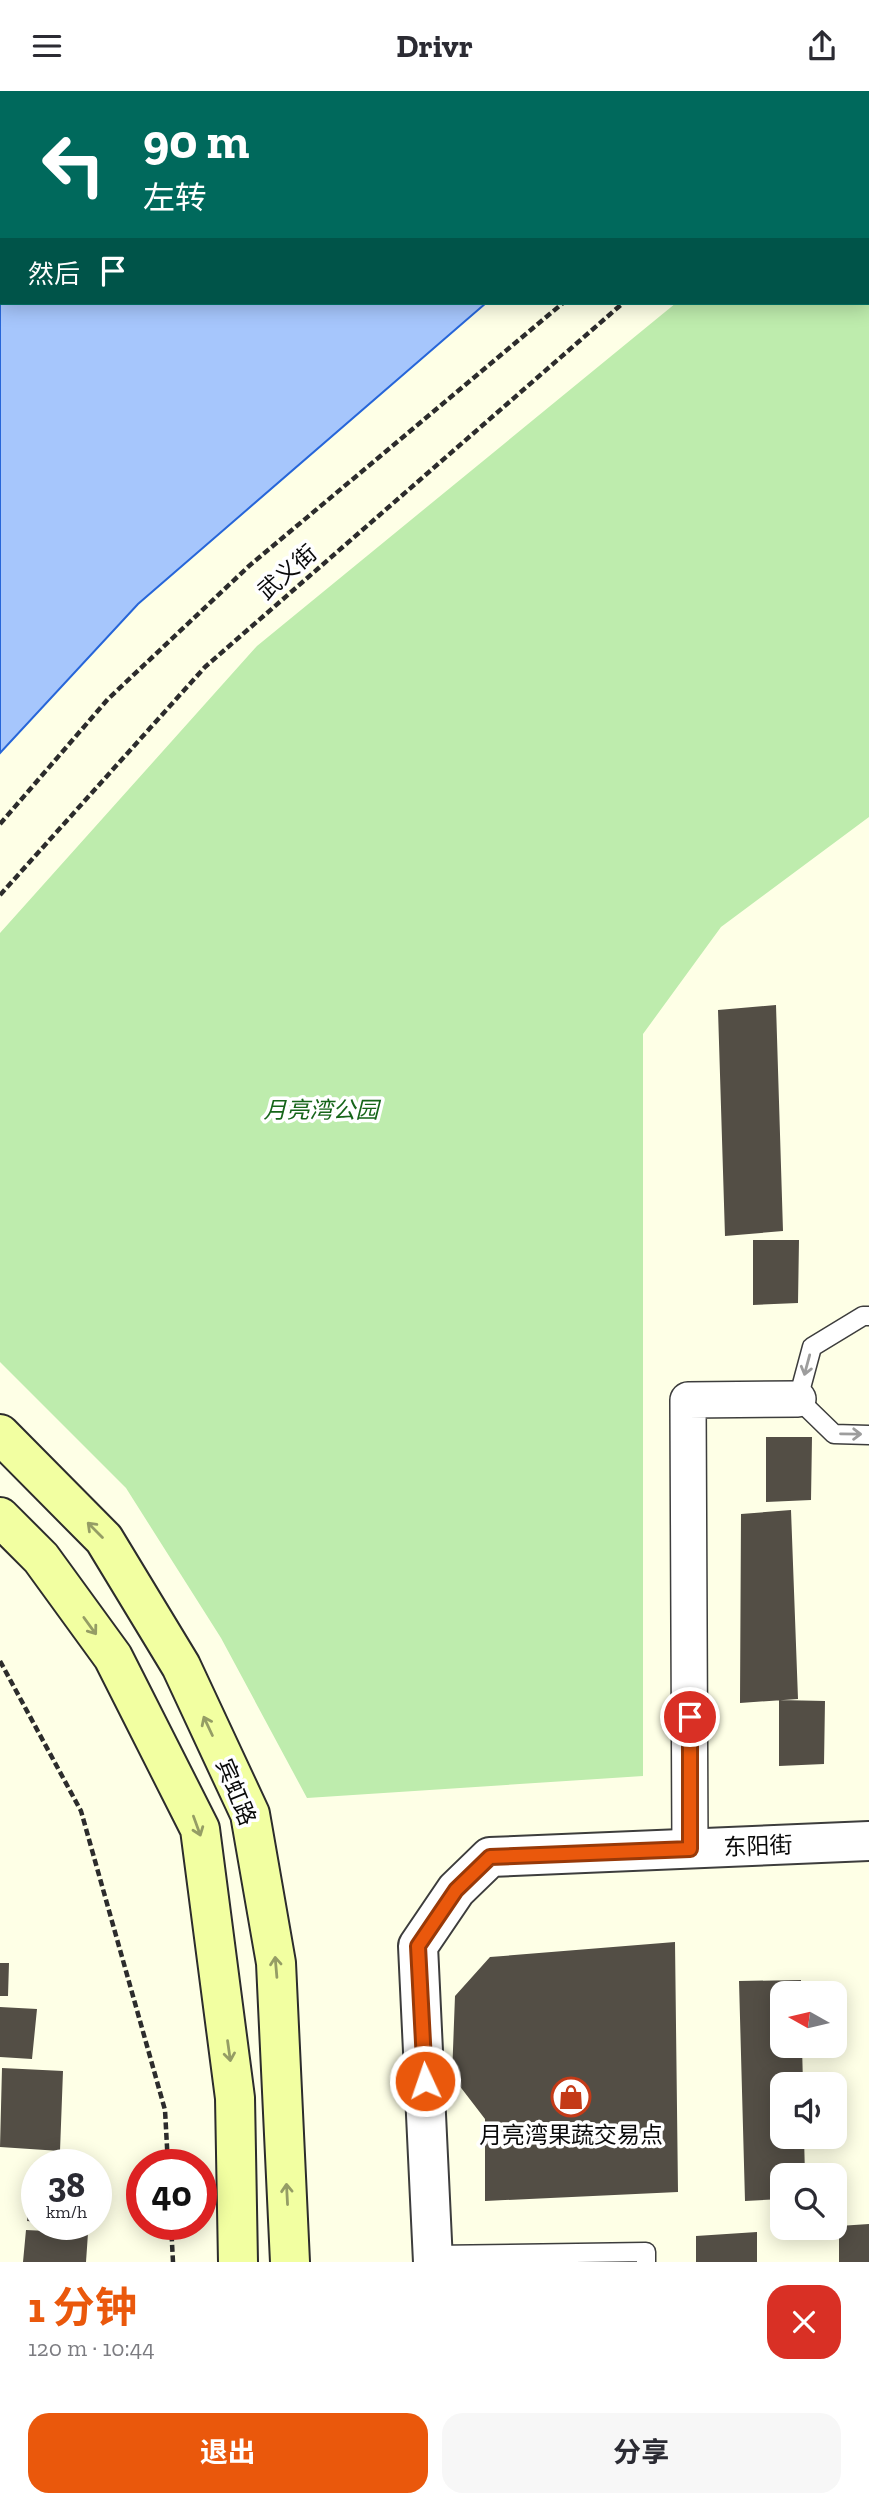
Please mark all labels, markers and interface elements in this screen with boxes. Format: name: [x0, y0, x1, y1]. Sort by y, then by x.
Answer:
icon: menu: [28, 27, 66, 65]
text: Drivr: [396, 27, 473, 65]
icon: share: [803, 27, 841, 65]
text: 90 m: [143, 112, 250, 171]
icon: left: [28, 119, 119, 210]
text: 左转: [143, 179, 207, 217]
icon: arrive: [94, 252, 132, 290]
text: 然后: [28, 258, 80, 290]
street label: 武义街: [252, 539, 322, 605]
park label: 月亮湾公园: [264, 1096, 382, 1124]
one-way arrow: [800, 1353, 813, 1376]
one-way arrow: [839, 1428, 862, 1441]
one-way arrow: [87, 1521, 104, 1538]
one-way arrow: [83, 1616, 97, 1635]
pin: [660, 1687, 720, 1747]
icon: arrive: [671, 1698, 709, 1736]
one-way arrow: [201, 1716, 215, 1737]
street label: 宾虹路: [210, 1755, 262, 1829]
one-way arrow: [192, 1815, 204, 1837]
street label: 东阳街: [723, 1831, 793, 1861]
one-way arrow: [269, 1956, 282, 1978]
north arrow: [770, 1981, 847, 2058]
map controls: [770, 1981, 847, 2240]
one-way arrow: [223, 2039, 236, 2062]
position arrow: [388, 2044, 462, 2118]
button: sound: [770, 2072, 847, 2149]
shop icon: 月亮湾果蔬交易点: [550, 2076, 592, 2118]
place label: 月亮湾果蔬交易点: [479, 2121, 663, 2149]
speed limit sign: 40: [126, 2149, 217, 2240]
button: search: [770, 2163, 847, 2240]
text: 38: [48, 2164, 85, 2206]
one-way arrow: [281, 2183, 294, 2206]
text: km/h: [46, 2201, 87, 2223]
text: 1 分钟: [28, 2282, 137, 2333]
button: close: [767, 2285, 841, 2359]
text: 120 m · 10:44: [28, 2334, 155, 2362]
button: 退出: [28, 2413, 428, 2493]
button: 分享: [442, 2413, 841, 2493]

